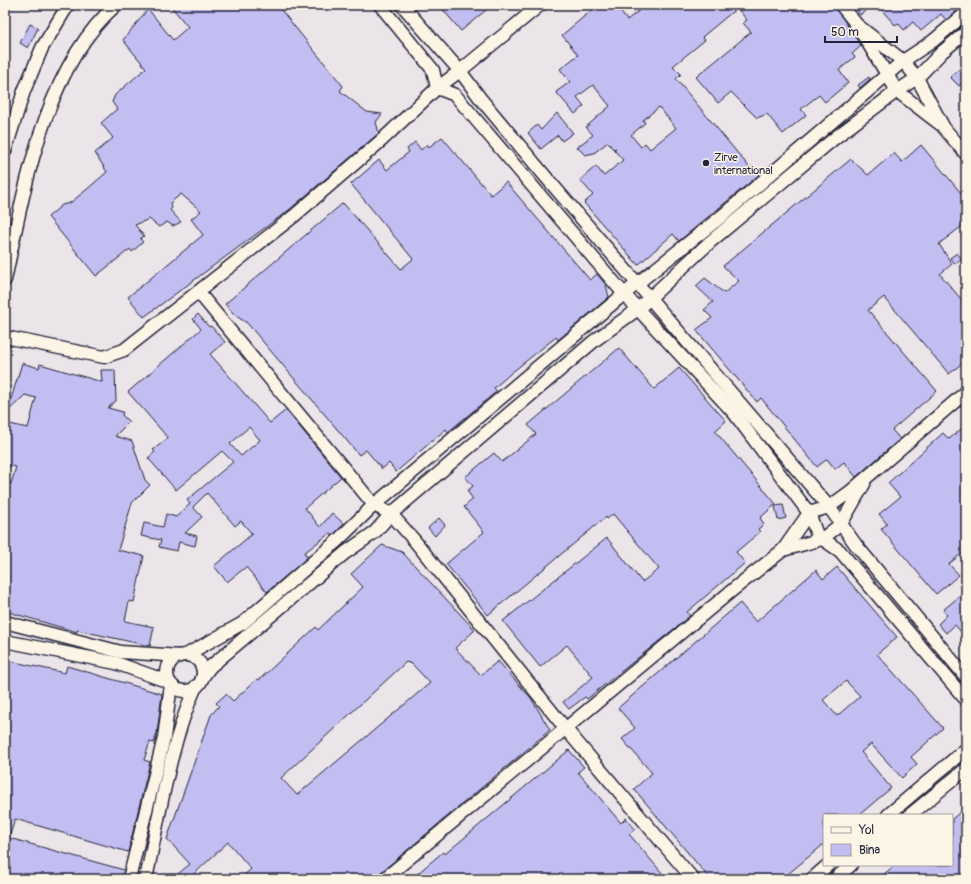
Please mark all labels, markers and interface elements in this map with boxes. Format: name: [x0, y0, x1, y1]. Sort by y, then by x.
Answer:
scale bar: [825, 18, 897, 44]
text: 50 m: [831, 25, 859, 40]
place label: Zirve international: [714, 151, 773, 177]
marker: Zirve international: [701, 158, 711, 168]
legend: [823, 814, 953, 866]
text: Yol: [858, 823, 874, 838]
text: Bina: [859, 843, 881, 858]

